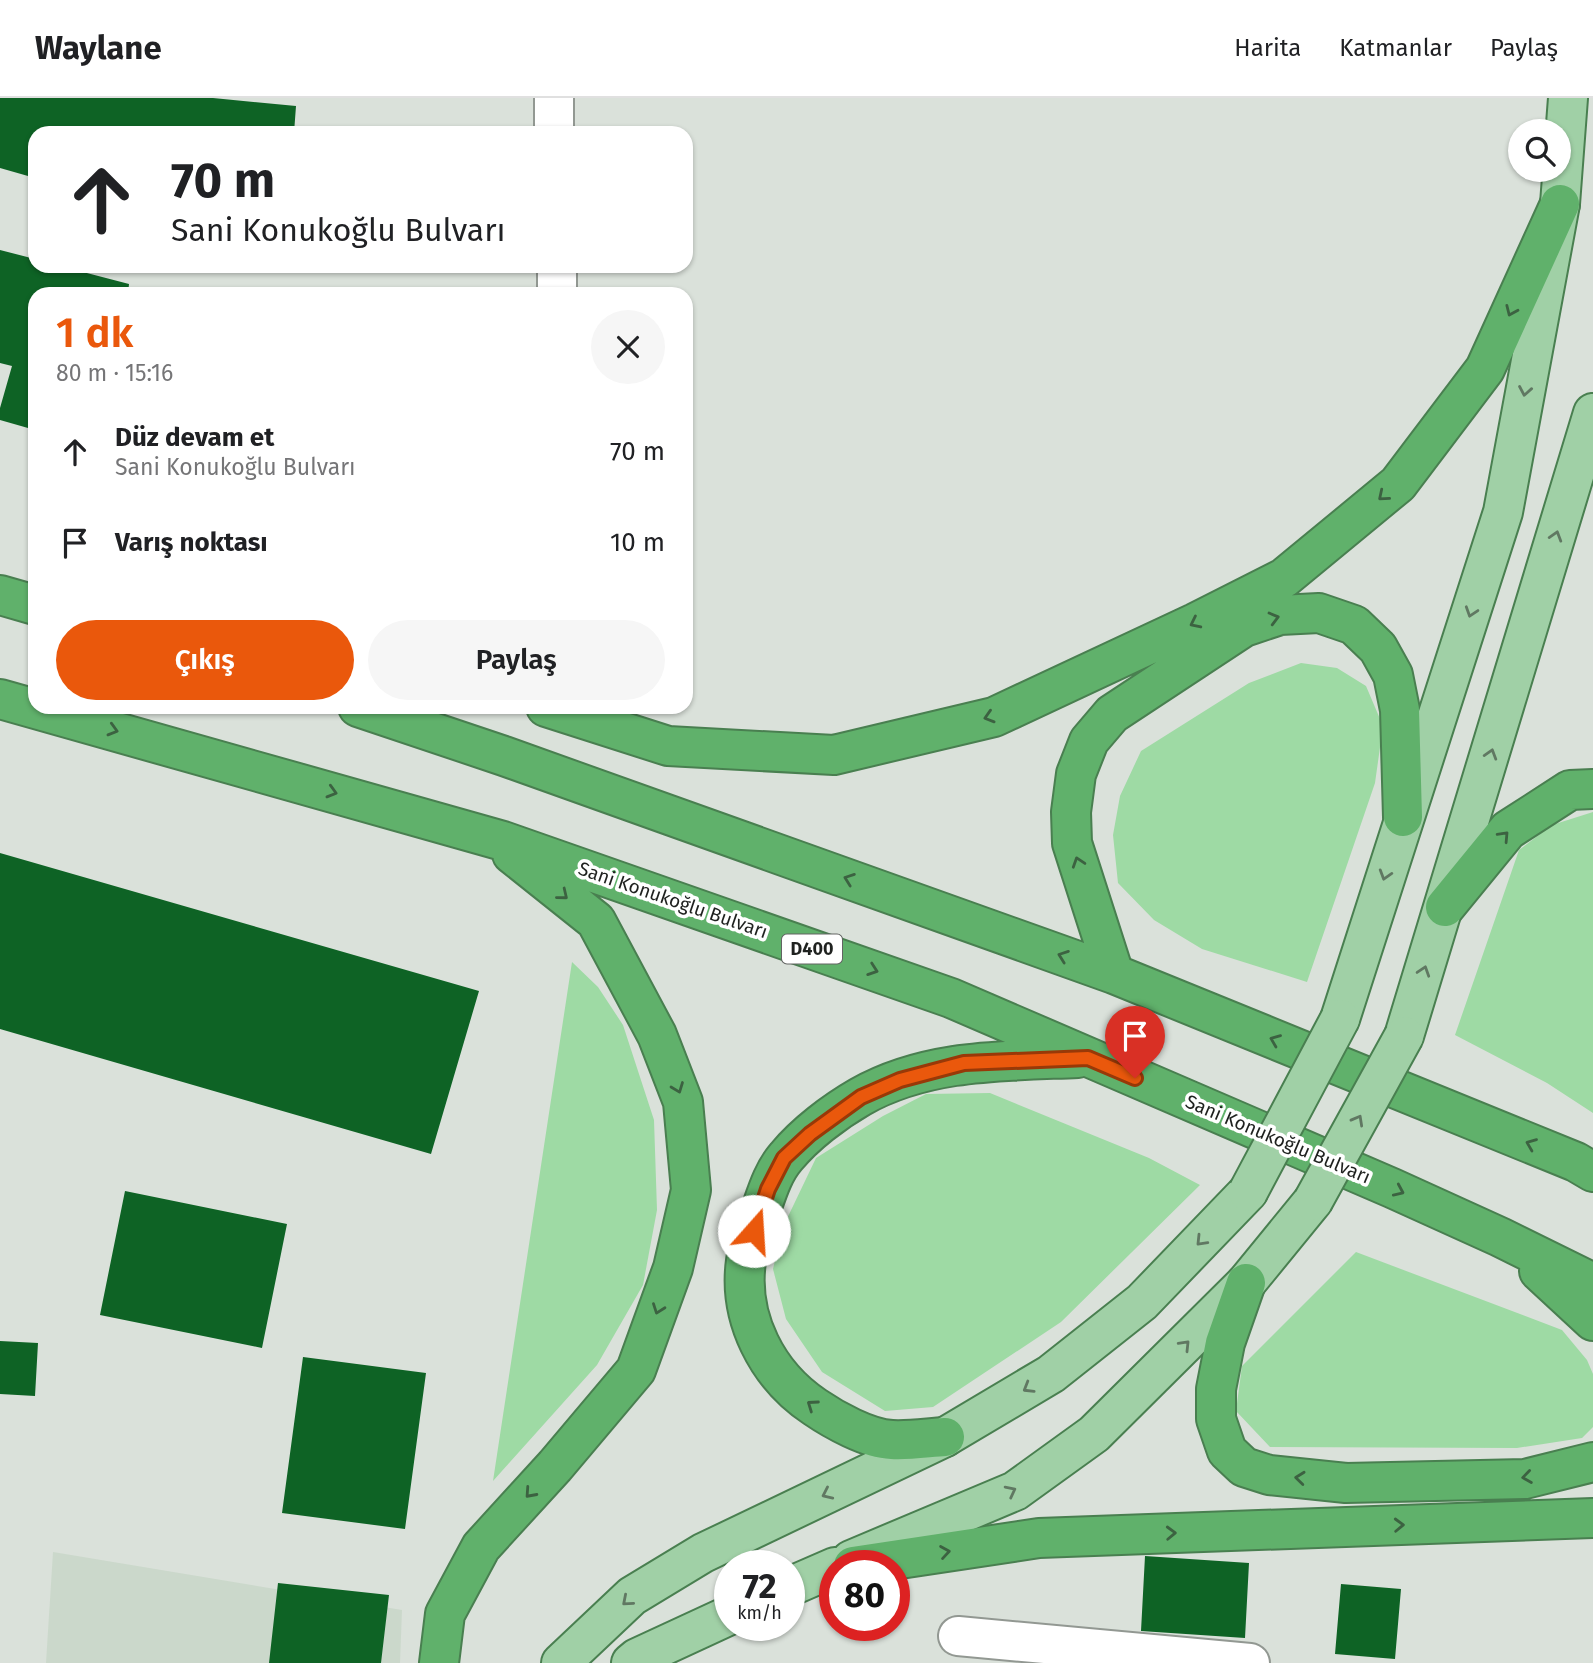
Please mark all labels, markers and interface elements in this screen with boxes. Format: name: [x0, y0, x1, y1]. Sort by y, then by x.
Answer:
text: Waylane: [35, 28, 162, 68]
text: Harita: [1234, 34, 1301, 62]
text: Katmanlar: [1339, 34, 1452, 62]
text: Paylaş: [1490, 34, 1558, 62]
map controls: [1508, 119, 1571, 182]
button: search: [1508, 119, 1571, 182]
text: 70 m: [171, 151, 275, 210]
icon: ahead: [56, 154, 147, 245]
text: Sani Konukoğlu Bulvarı: [171, 211, 506, 249]
one-way arrow: [1506, 304, 1520, 316]
text: 1 dk: [56, 308, 133, 358]
button: close: [591, 310, 665, 384]
text: 80 m · 15:16: [56, 359, 173, 387]
one-way arrow: [1519, 385, 1534, 397]
text: Düz devam et: [115, 422, 274, 453]
icon: ahead: [56, 433, 94, 471]
text: 70 m: [610, 436, 665, 467]
text: Sani Konukoğlu Bulvarı: [115, 453, 356, 481]
one-way arrow: [1378, 488, 1391, 500]
icon: arrive: [56, 524, 94, 562]
text: Varış noktası: [115, 527, 268, 558]
text: 10 m: [610, 527, 665, 558]
one-way arrow: [1548, 530, 1563, 542]
one-way arrow: [1465, 605, 1479, 617]
one-way arrow: [1268, 612, 1280, 626]
one-way arrow: [1190, 614, 1202, 628]
button: Çıkış: [56, 620, 354, 700]
button: Paylaş: [368, 620, 665, 700]
one-way arrow: [983, 709, 995, 723]
one-way arrow: [107, 722, 119, 737]
one-way arrow: [1482, 748, 1497, 760]
one-way arrow: [326, 784, 338, 798]
one-way arrow: [1496, 831, 1509, 844]
one-way arrow: [1072, 856, 1087, 868]
street label: Sani Konukoğlu Bulvarı: [575, 857, 771, 943]
one-way arrow: [1379, 868, 1394, 880]
one-way arrow: [843, 873, 856, 887]
one-way arrow: [555, 887, 568, 899]
road number: D400: [782, 934, 842, 964]
one-way arrow: [1058, 950, 1070, 964]
one-way arrow: [867, 962, 879, 976]
one-way arrow: [1416, 965, 1431, 977]
pin: [1105, 1006, 1165, 1078]
icon: arrive: [1116, 1017, 1154, 1055]
one-way arrow: [1269, 1034, 1281, 1048]
one-way arrow: [669, 1081, 683, 1093]
street label: Sani Konukoğlu Bulvarı: [1182, 1090, 1374, 1188]
one-way arrow: [1350, 1115, 1363, 1127]
one-way arrow: [1525, 1138, 1538, 1152]
one-way arrow: [1392, 1183, 1405, 1197]
position arrow: [717, 1194, 791, 1268]
one-way arrow: [1196, 1232, 1209, 1245]
one-way arrow: [652, 1303, 666, 1315]
one-way arrow: [1176, 1341, 1189, 1354]
one-way arrow: [1023, 1380, 1036, 1393]
one-way arrow: [807, 1401, 820, 1413]
one-way arrow: [1521, 1469, 1533, 1484]
one-way arrow: [1294, 1471, 1305, 1486]
one-way arrow: [526, 1485, 538, 1498]
one-way arrow: [822, 1485, 834, 1499]
one-way arrow: [1004, 1486, 1017, 1500]
one-way arrow: [1393, 1518, 1404, 1533]
one-way arrow: [1166, 1526, 1177, 1541]
one-way arrow: [939, 1545, 951, 1560]
speed limit sign: 80: [819, 1550, 910, 1641]
text: 72: [742, 1565, 777, 1607]
one-way arrow: [622, 1593, 635, 1605]
text: km/h: [737, 1602, 782, 1624]

